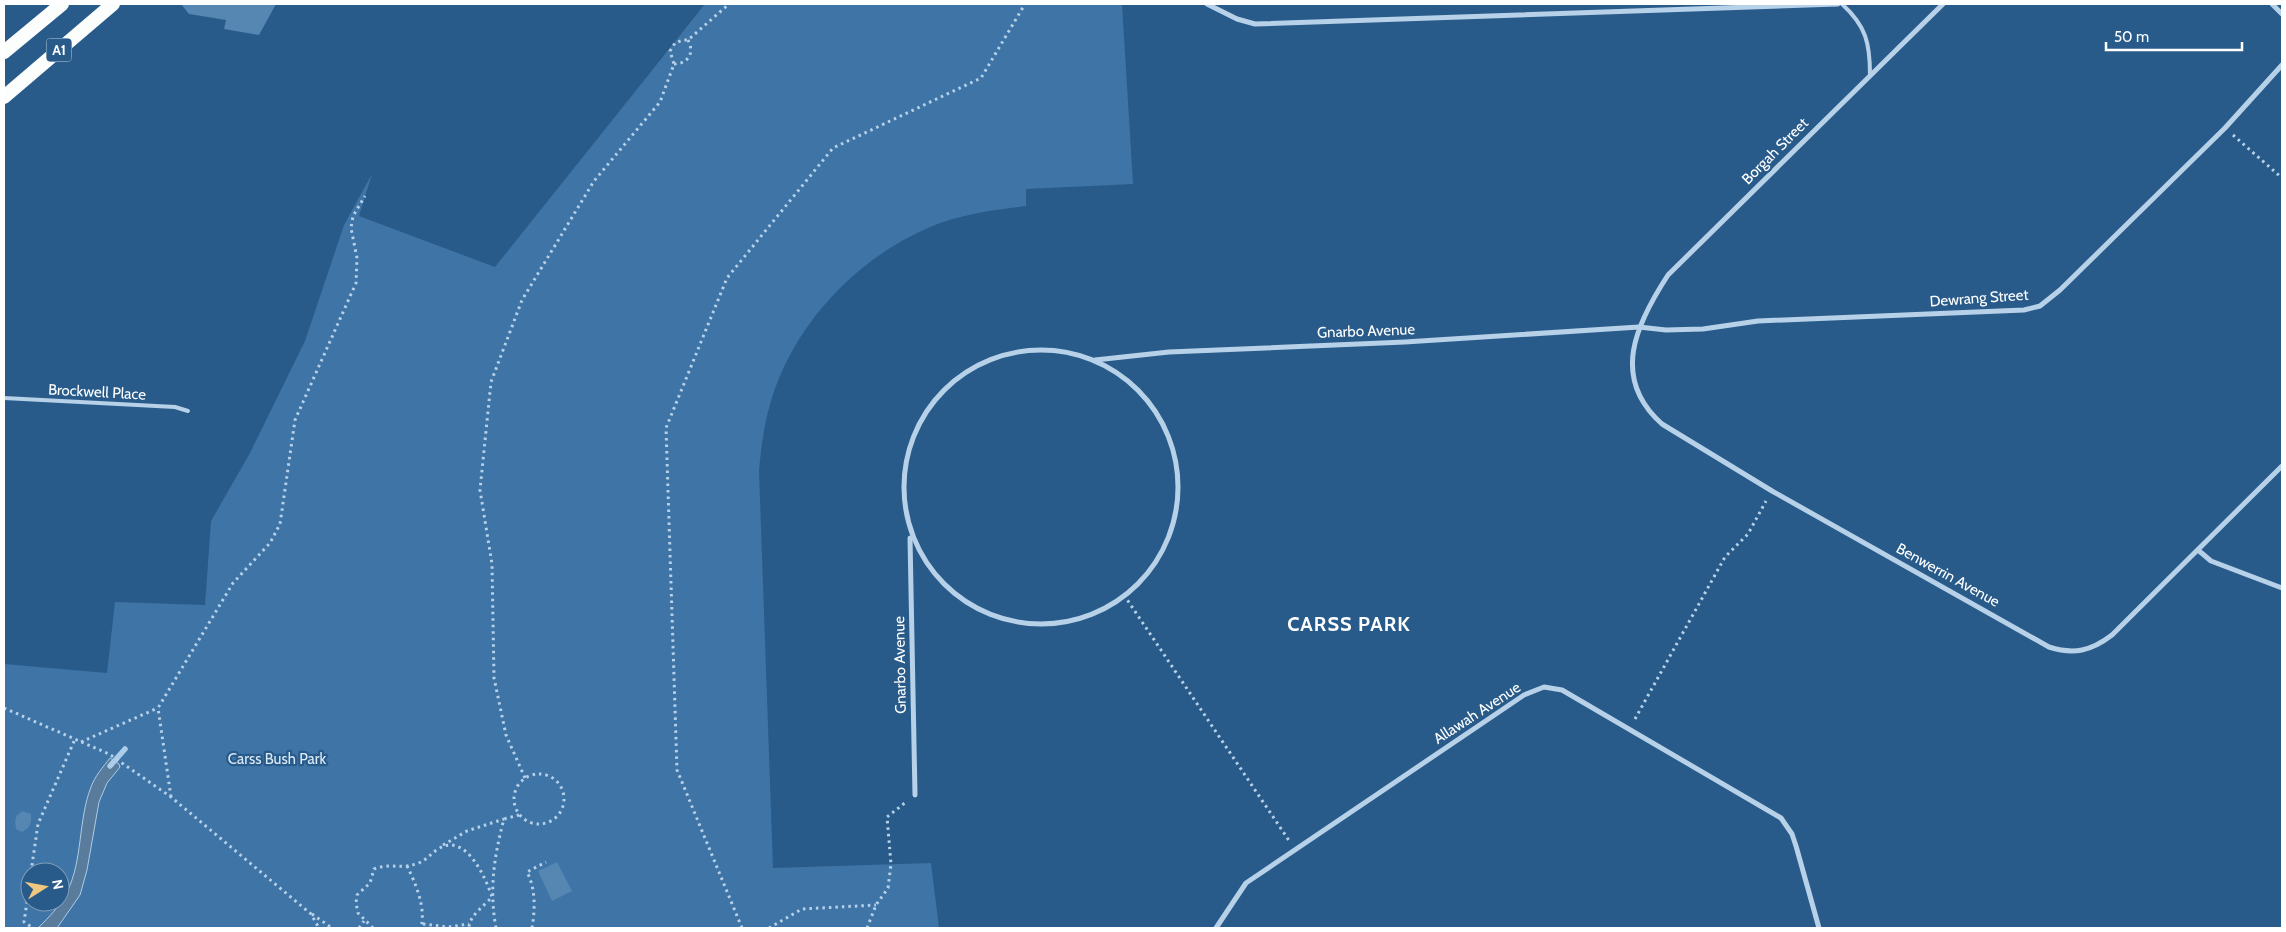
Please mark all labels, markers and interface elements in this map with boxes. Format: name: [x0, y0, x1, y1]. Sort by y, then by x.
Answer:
scale bar: [2106, 20, 2242, 52]
text: 50 m: [2114, 28, 2149, 46]
road number: A1: [46, 38, 72, 62]
street label: Borgah Street: [1738, 114, 1812, 188]
street label: Dewrang Street: [1929, 286, 2029, 310]
street label: Gnarbo Avenue: [1317, 320, 1416, 342]
street label: Brockwell Place: [48, 380, 147, 404]
street label: Benwerrin Avenue: [1893, 539, 2003, 611]
district label: CARSS PARK: [1287, 612, 1411, 636]
street label: Gnarbo Avenue: [890, 616, 910, 714]
street label: Allawah Avenue: [1430, 678, 1524, 748]
park label: Carss Bush Park: [228, 750, 327, 768]
north arrow: [20, 862, 70, 912]
text: N: [48, 878, 68, 891]

